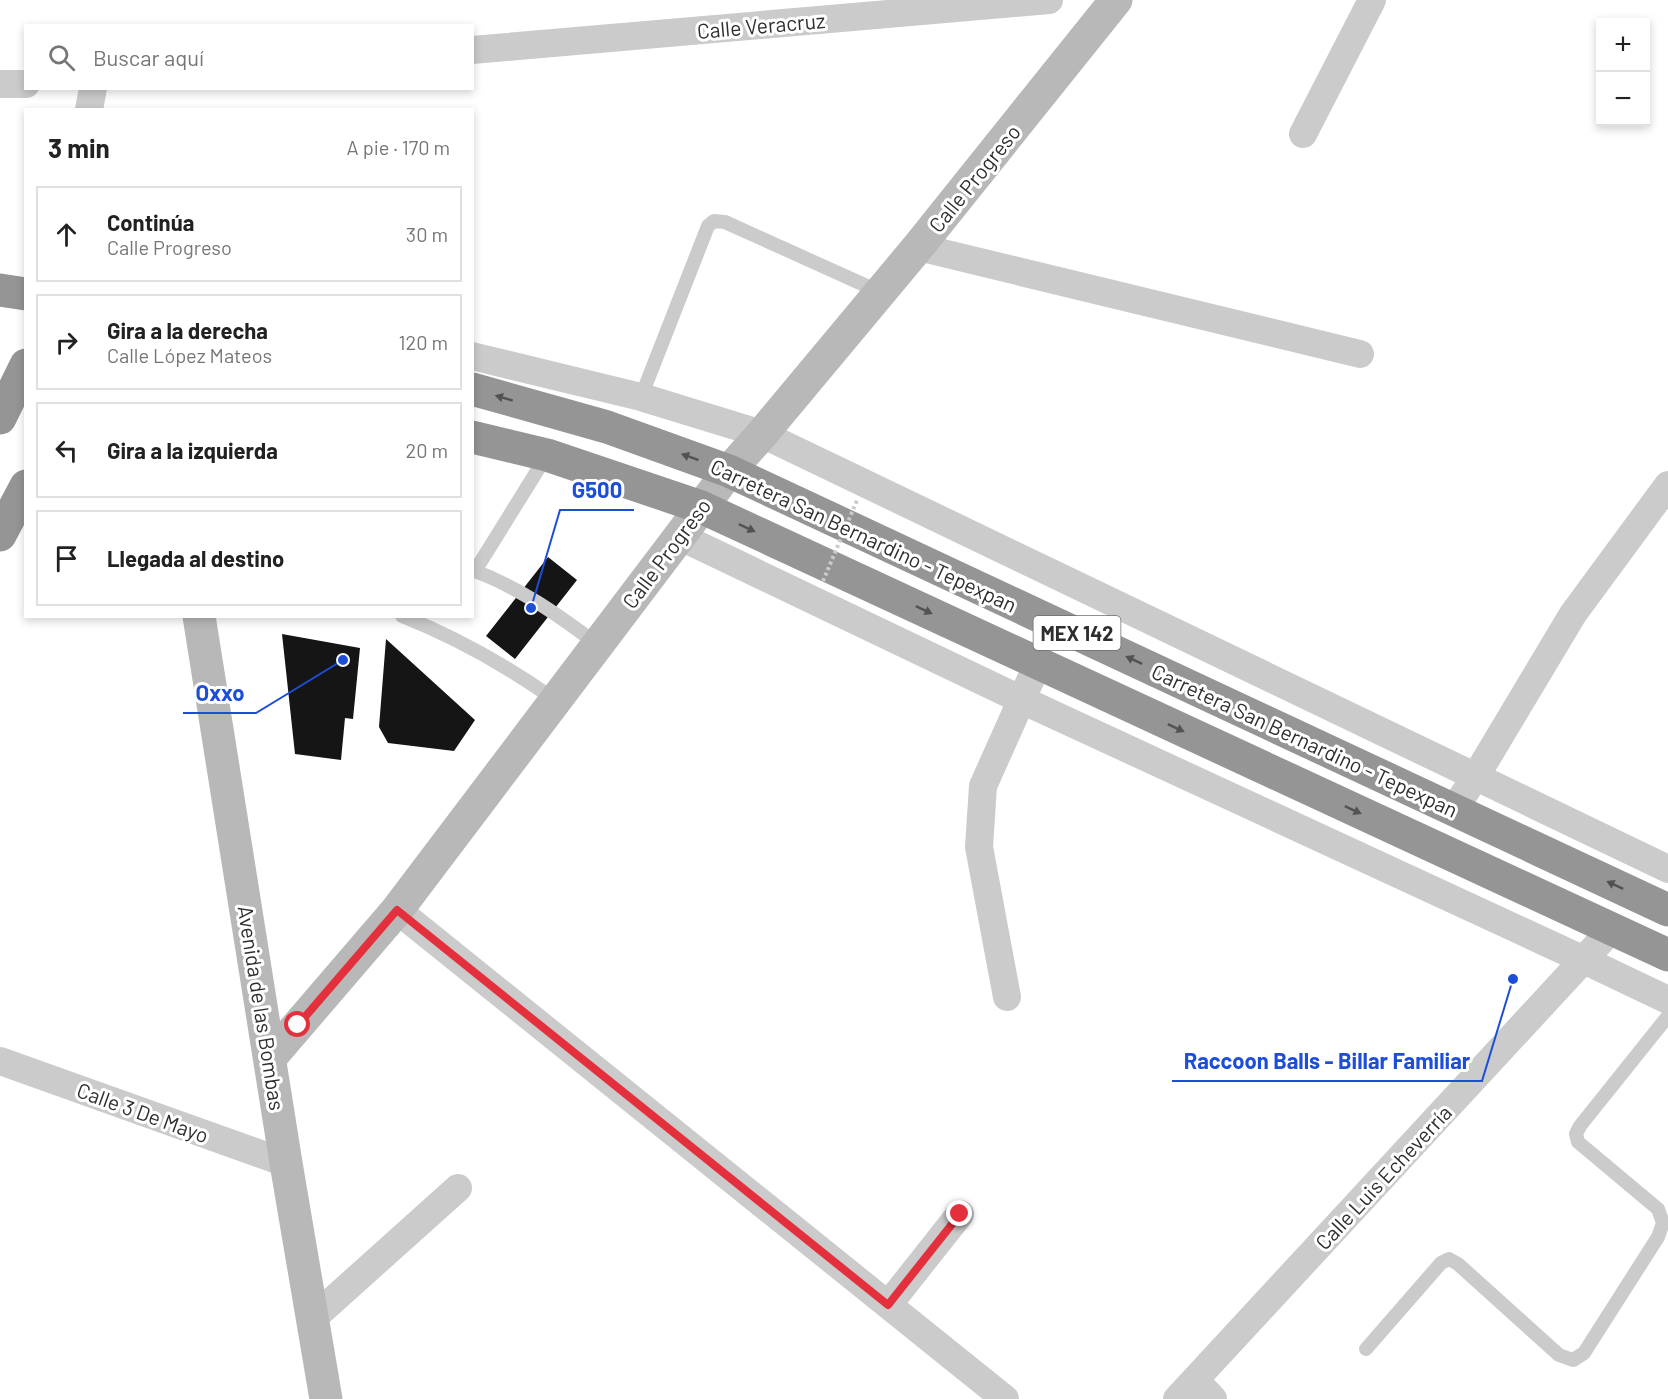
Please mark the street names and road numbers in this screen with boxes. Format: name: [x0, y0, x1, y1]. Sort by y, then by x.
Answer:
street label: Calle Veracruz: [696, 7, 826, 43]
street label: Calle Progreso: [923, 119, 1025, 237]
street label: Carretera San Bernardino - Tepexpan: [707, 453, 1021, 617]
street label: Calle Progreso: [617, 493, 715, 613]
road number: MEX 142: [1034, 616, 1120, 650]
street label: Carretera San Bernardino - Tepexpan: [1148, 658, 1462, 822]
street label: Avenida de las Bombas: [233, 904, 291, 1112]
street label: Calle 3 De Mayo: [74, 1077, 212, 1147]
street label: Calle Luis Echeverría: [1310, 1100, 1456, 1254]

